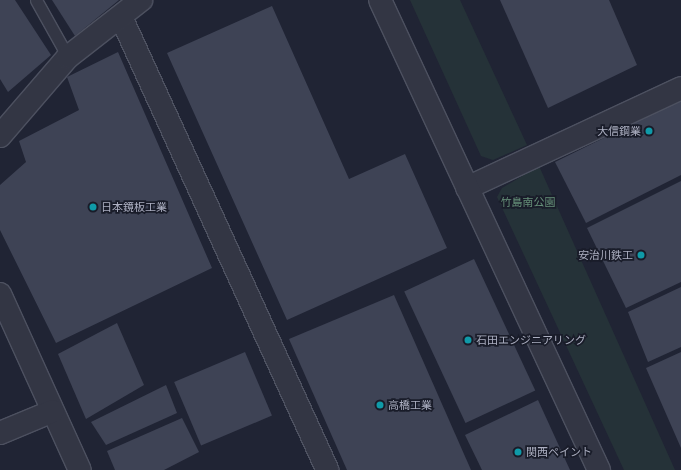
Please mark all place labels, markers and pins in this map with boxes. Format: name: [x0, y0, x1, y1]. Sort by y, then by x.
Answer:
place label: 大信鋼業: [597, 124, 641, 138]
marker: 大信鋼業: [644, 126, 654, 136]
place label: 日本鏡板工業: [101, 200, 167, 214]
marker: 日本鏡板工業: [88, 202, 98, 212]
place label: 安治川鉄工: [578, 248, 633, 262]
marker: 安治川鉄工: [636, 250, 646, 260]
place label: 石田エンジニアリング: [476, 333, 586, 347]
marker: 石田エンジニアリング: [463, 335, 473, 345]
place label: 高橋工業: [388, 398, 432, 412]
marker: 高橋工業: [375, 400, 385, 410]
place label: 関西ペイント: [526, 445, 592, 459]
marker: 関西ペイント: [513, 447, 523, 457]

